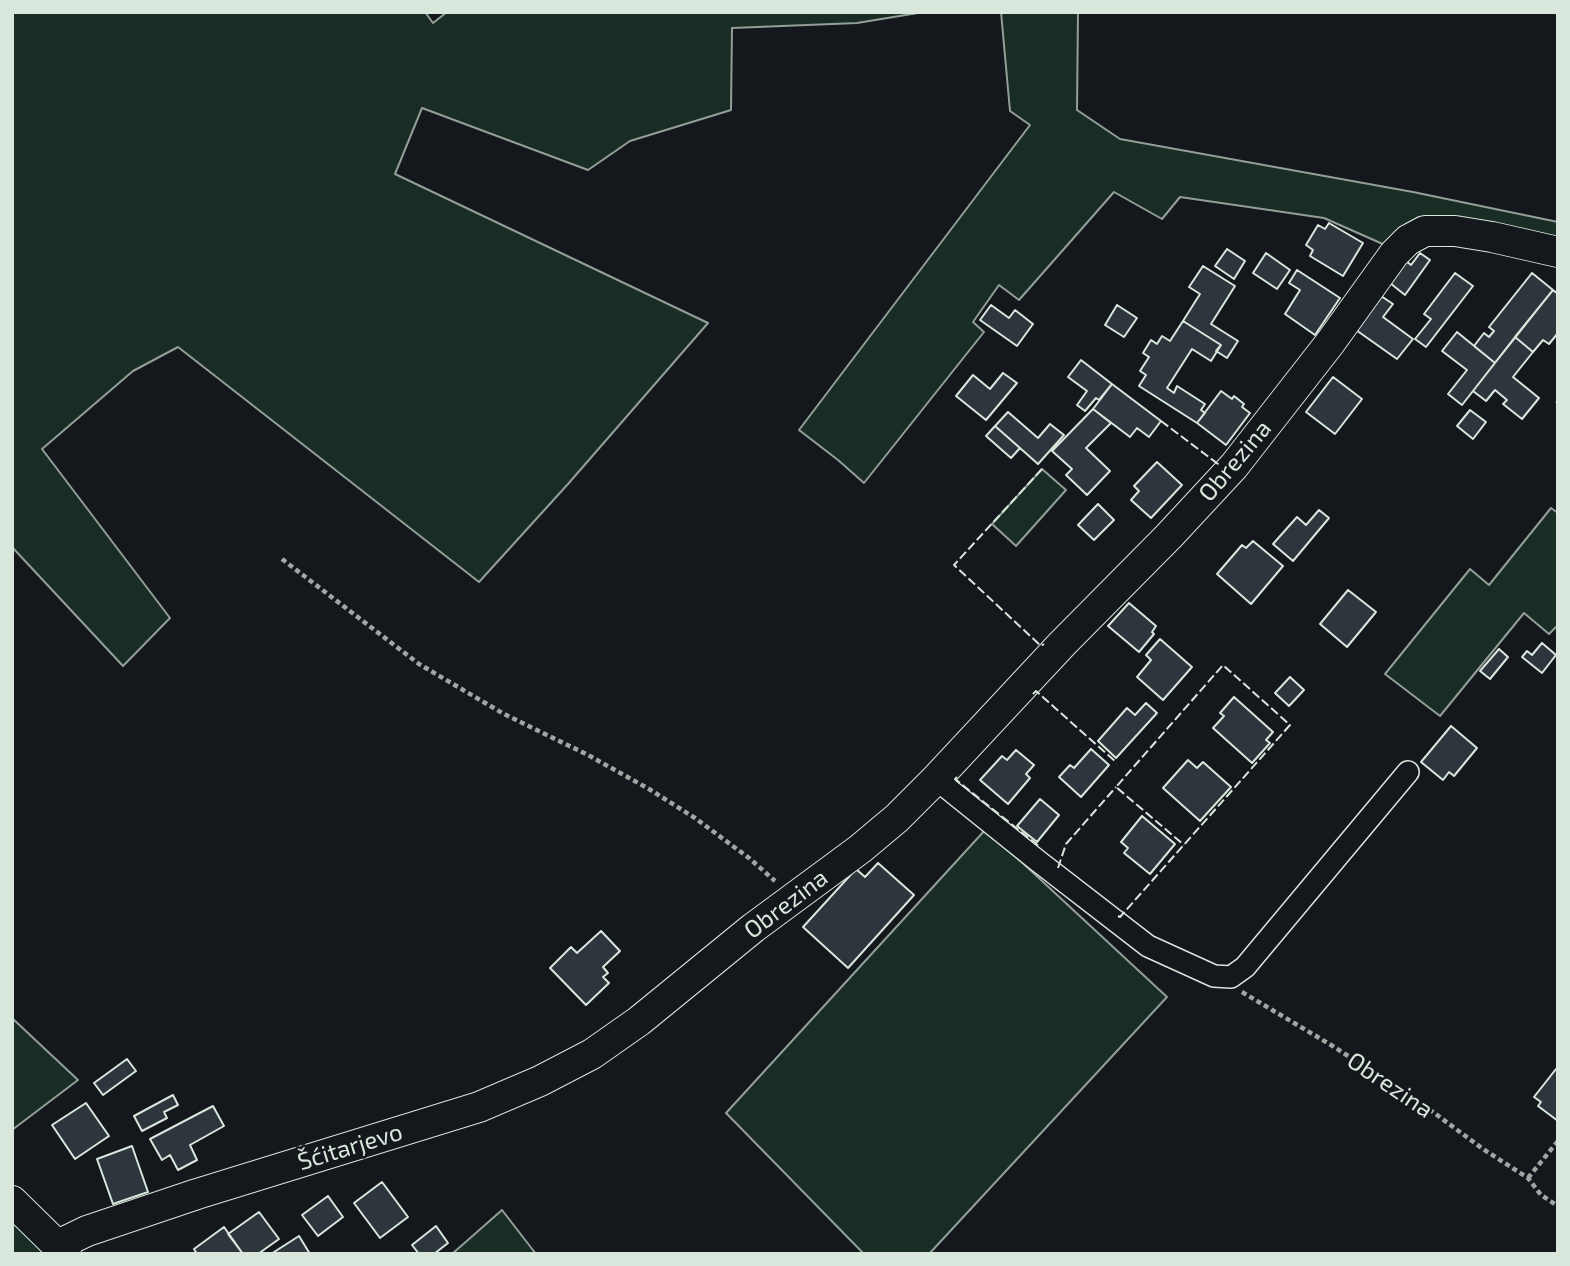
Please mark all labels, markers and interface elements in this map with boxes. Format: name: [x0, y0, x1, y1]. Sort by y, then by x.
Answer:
street label: Obrezina: [1193, 415, 1277, 507]
street label: Obrezina: [739, 863, 833, 945]
street label: Obrezina: [1342, 1046, 1438, 1124]
street label: Šćitarjevo: [294, 1117, 406, 1177]

